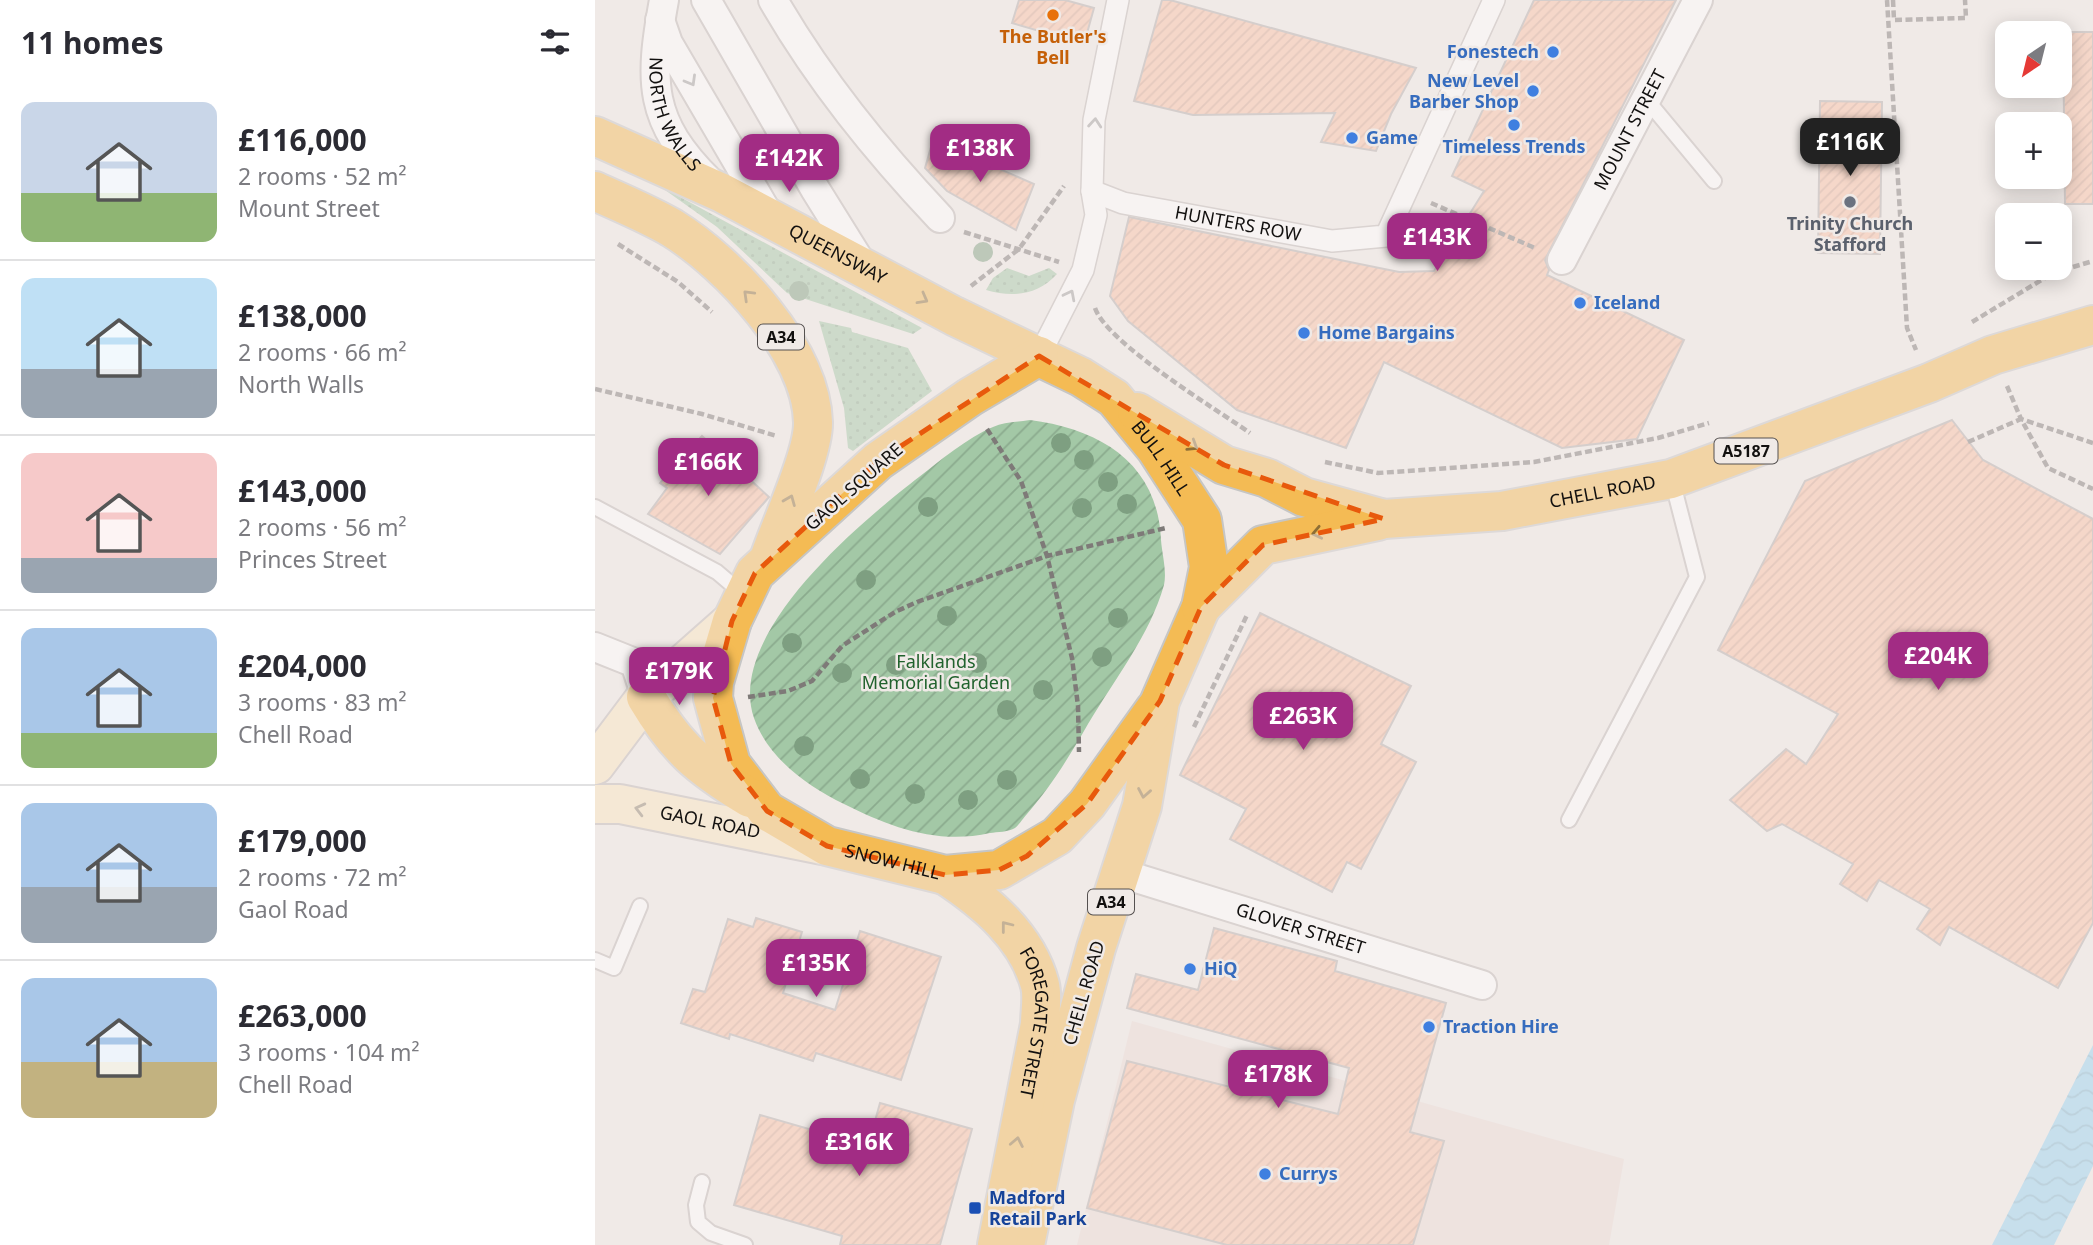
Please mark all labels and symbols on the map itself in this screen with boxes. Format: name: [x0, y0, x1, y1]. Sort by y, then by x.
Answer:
marker: The Butler's Bell: [1045, 7, 1061, 23]
north arrow: [1995, 21, 2072, 98]
place label: The Butler's Bell: [999, 24, 1107, 69]
place label: Fonestech: [1447, 39, 1539, 63]
marker: Fonestech: [1545, 44, 1561, 60]
street label: NORTH WALLS: [644, 57, 707, 176]
street label: MOUNT STREET: [1588, 65, 1671, 194]
place label: New Level Barber Shop: [1409, 68, 1519, 113]
one-way arrow: [682, 73, 695, 86]
marker: New Level Barber Shop: [1525, 83, 1541, 99]
one-way arrow: [1087, 117, 1102, 128]
marker: Timeless Trends: [1506, 117, 1522, 133]
pin: £116K: [1801, 118, 1899, 178]
pin: £138K: [931, 124, 1029, 184]
place label: Game: [1366, 125, 1418, 149]
marker: Game: [1344, 130, 1360, 146]
pin: £142K: [740, 134, 838, 194]
place label: Timeless Trends: [1443, 134, 1585, 158]
marker: Trinity Church Stafford: [1842, 194, 1858, 210]
street label: HUNTERS ROW: [1173, 200, 1303, 246]
place label: Trinity Church Stafford: [1787, 211, 1913, 256]
pin: £143K: [1388, 214, 1486, 273]
street label: QUEENSWAY: [785, 218, 892, 290]
one-way arrow: [744, 290, 757, 303]
one-way arrow: [1062, 290, 1076, 302]
place label: Iceland: [1594, 290, 1660, 314]
one-way arrow: [915, 291, 928, 304]
marker: Iceland: [1572, 295, 1588, 311]
place label: Home Bargains: [1318, 320, 1455, 344]
road number: A34: [758, 324, 804, 350]
marker: Home Bargains: [1296, 325, 1312, 341]
street label: BULL HILL: [1126, 415, 1196, 500]
street label: GAOL SQUARE: [799, 437, 907, 535]
pin: £166K: [659, 438, 757, 498]
one-way arrow: [1186, 438, 1199, 451]
road number: A5187: [1715, 438, 1777, 464]
street label: CHELL ROAD: [1547, 469, 1658, 513]
one-way arrow: [781, 495, 795, 507]
one-way arrow: [1311, 524, 1323, 539]
pin: £204K: [1889, 632, 1987, 692]
pin: £179K: [630, 648, 728, 707]
park label: Falklands Memorial Garden: [862, 649, 1010, 694]
pin: £263K: [1254, 692, 1352, 752]
one-way arrow: [1137, 787, 1152, 799]
street label: GAOL ROAD: [658, 799, 763, 843]
one-way arrow: [634, 803, 646, 817]
street label: SNOW HILL: [843, 838, 943, 884]
road number: A34: [1088, 890, 1134, 914]
street label: GLOVER STREET: [1233, 897, 1368, 959]
one-way arrow: [1002, 921, 1015, 933]
street label: CHELL ROAD: [1057, 938, 1109, 1048]
pin: £135K: [767, 940, 865, 999]
street label: FOREGATE STREET: [1015, 942, 1054, 1100]
place label: HiQ: [1204, 956, 1237, 980]
marker: HiQ: [1182, 961, 1198, 977]
place label: Traction Hire: [1443, 1014, 1559, 1038]
marker: Traction Hire: [1421, 1019, 1437, 1035]
pin: £178K: [1229, 1050, 1327, 1110]
pin: £316K: [810, 1118, 908, 1178]
one-way arrow: [1009, 1136, 1024, 1148]
place label: Currys: [1279, 1161, 1338, 1185]
marker: Currys: [1257, 1166, 1273, 1182]
place label: Madford Retail Park: [989, 1185, 1088, 1230]
marker: Madford Retail Park: [967, 1200, 983, 1216]

